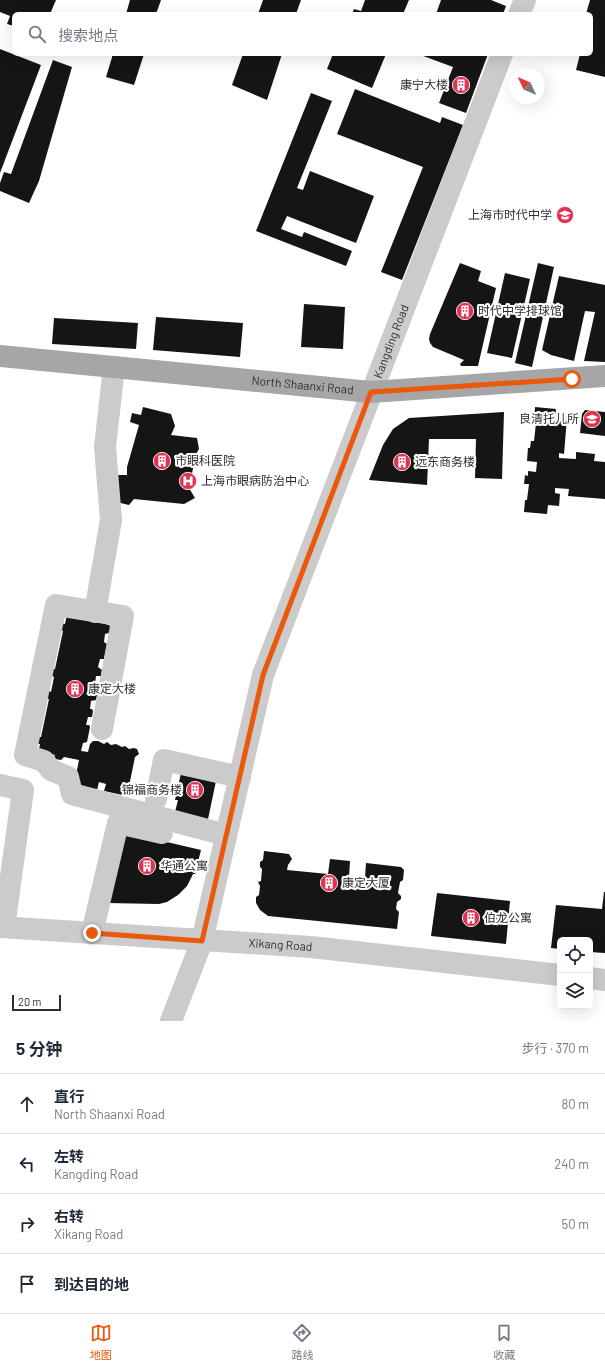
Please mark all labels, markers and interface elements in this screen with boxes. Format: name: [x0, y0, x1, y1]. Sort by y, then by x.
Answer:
search box: [12, 12, 593, 56]
icon: search: [26, 23, 48, 45]
text: 搜索地点: [58, 26, 118, 44]
north arrow: [509, 68, 545, 104]
building icon: 康宁大楼: [451, 75, 471, 95]
place label: 康宁大楼: [400, 77, 448, 91]
school or university icon: 上海市时代中学: [555, 205, 575, 225]
place label: 上海市时代中学: [468, 207, 552, 221]
building icon: 时代中学排球馆: [455, 301, 475, 321]
street label: Kangding Road: [370, 302, 411, 380]
place label: 时代中学排球馆: [478, 303, 562, 317]
route start: [563, 370, 581, 388]
street label: North Shaanxi Road: [251, 372, 354, 396]
school or university icon: 良清托儿所: [582, 409, 602, 429]
place label: 良清托儿所: [519, 411, 579, 425]
building icon: 市眼科医院: [152, 451, 172, 471]
building icon: 远东商务楼: [392, 452, 412, 472]
place label: 市眼科医院: [175, 453, 235, 467]
place label: 远东商务楼: [415, 454, 475, 468]
hospital icon: 上海市眼病防治中心: [178, 471, 198, 491]
place label: 上海市眼病防治中心: [201, 473, 309, 487]
building icon: 康定大楼: [65, 679, 85, 699]
place label: 康定大楼: [88, 681, 136, 695]
building icon: 锦福商务楼: [185, 780, 205, 800]
place label: 锦福商务楼: [122, 782, 182, 796]
building icon: 华通公寓: [137, 856, 157, 876]
place label: 华通公寓: [160, 858, 208, 872]
building icon: 康定大厦: [319, 873, 339, 893]
place label: 康定大厦: [342, 875, 390, 889]
building icon: 伯龙公寓: [461, 908, 481, 928]
place label: 伯龙公寓: [484, 910, 532, 924]
route end: [83, 924, 101, 942]
street label: Xikang Road: [248, 935, 313, 953]
map controls: [557, 937, 593, 1009]
button: locate: [557, 937, 593, 973]
button: layers: [557, 973, 593, 1009]
scale bar: [12, 993, 61, 1012]
text: 20 m: [18, 995, 41, 1008]
text: 5 分钟: [16, 1038, 63, 1058]
text: 步行 · 370 m: [522, 1040, 589, 1056]
text: 直行: [54, 1087, 84, 1105]
icon: ahead: [16, 1093, 38, 1115]
text: 80 m: [562, 1096, 589, 1112]
text: North Shaanxi Road: [54, 1106, 165, 1122]
text: 左转: [54, 1147, 84, 1165]
icon: left: [16, 1153, 38, 1175]
text: 240 m: [554, 1156, 589, 1172]
text: Kangding Road: [54, 1166, 138, 1182]
text: 右转: [54, 1207, 84, 1225]
icon: right: [16, 1213, 38, 1235]
text: 50 m: [562, 1216, 589, 1232]
text: Xikang Road: [54, 1226, 123, 1242]
icon: arrive: [16, 1273, 38, 1295]
text: 到达目的地: [54, 1275, 129, 1293]
tab: 地图: [90, 1322, 112, 1362]
tab: 路线: [291, 1322, 313, 1362]
tab: 收藏: [493, 1322, 515, 1362]

